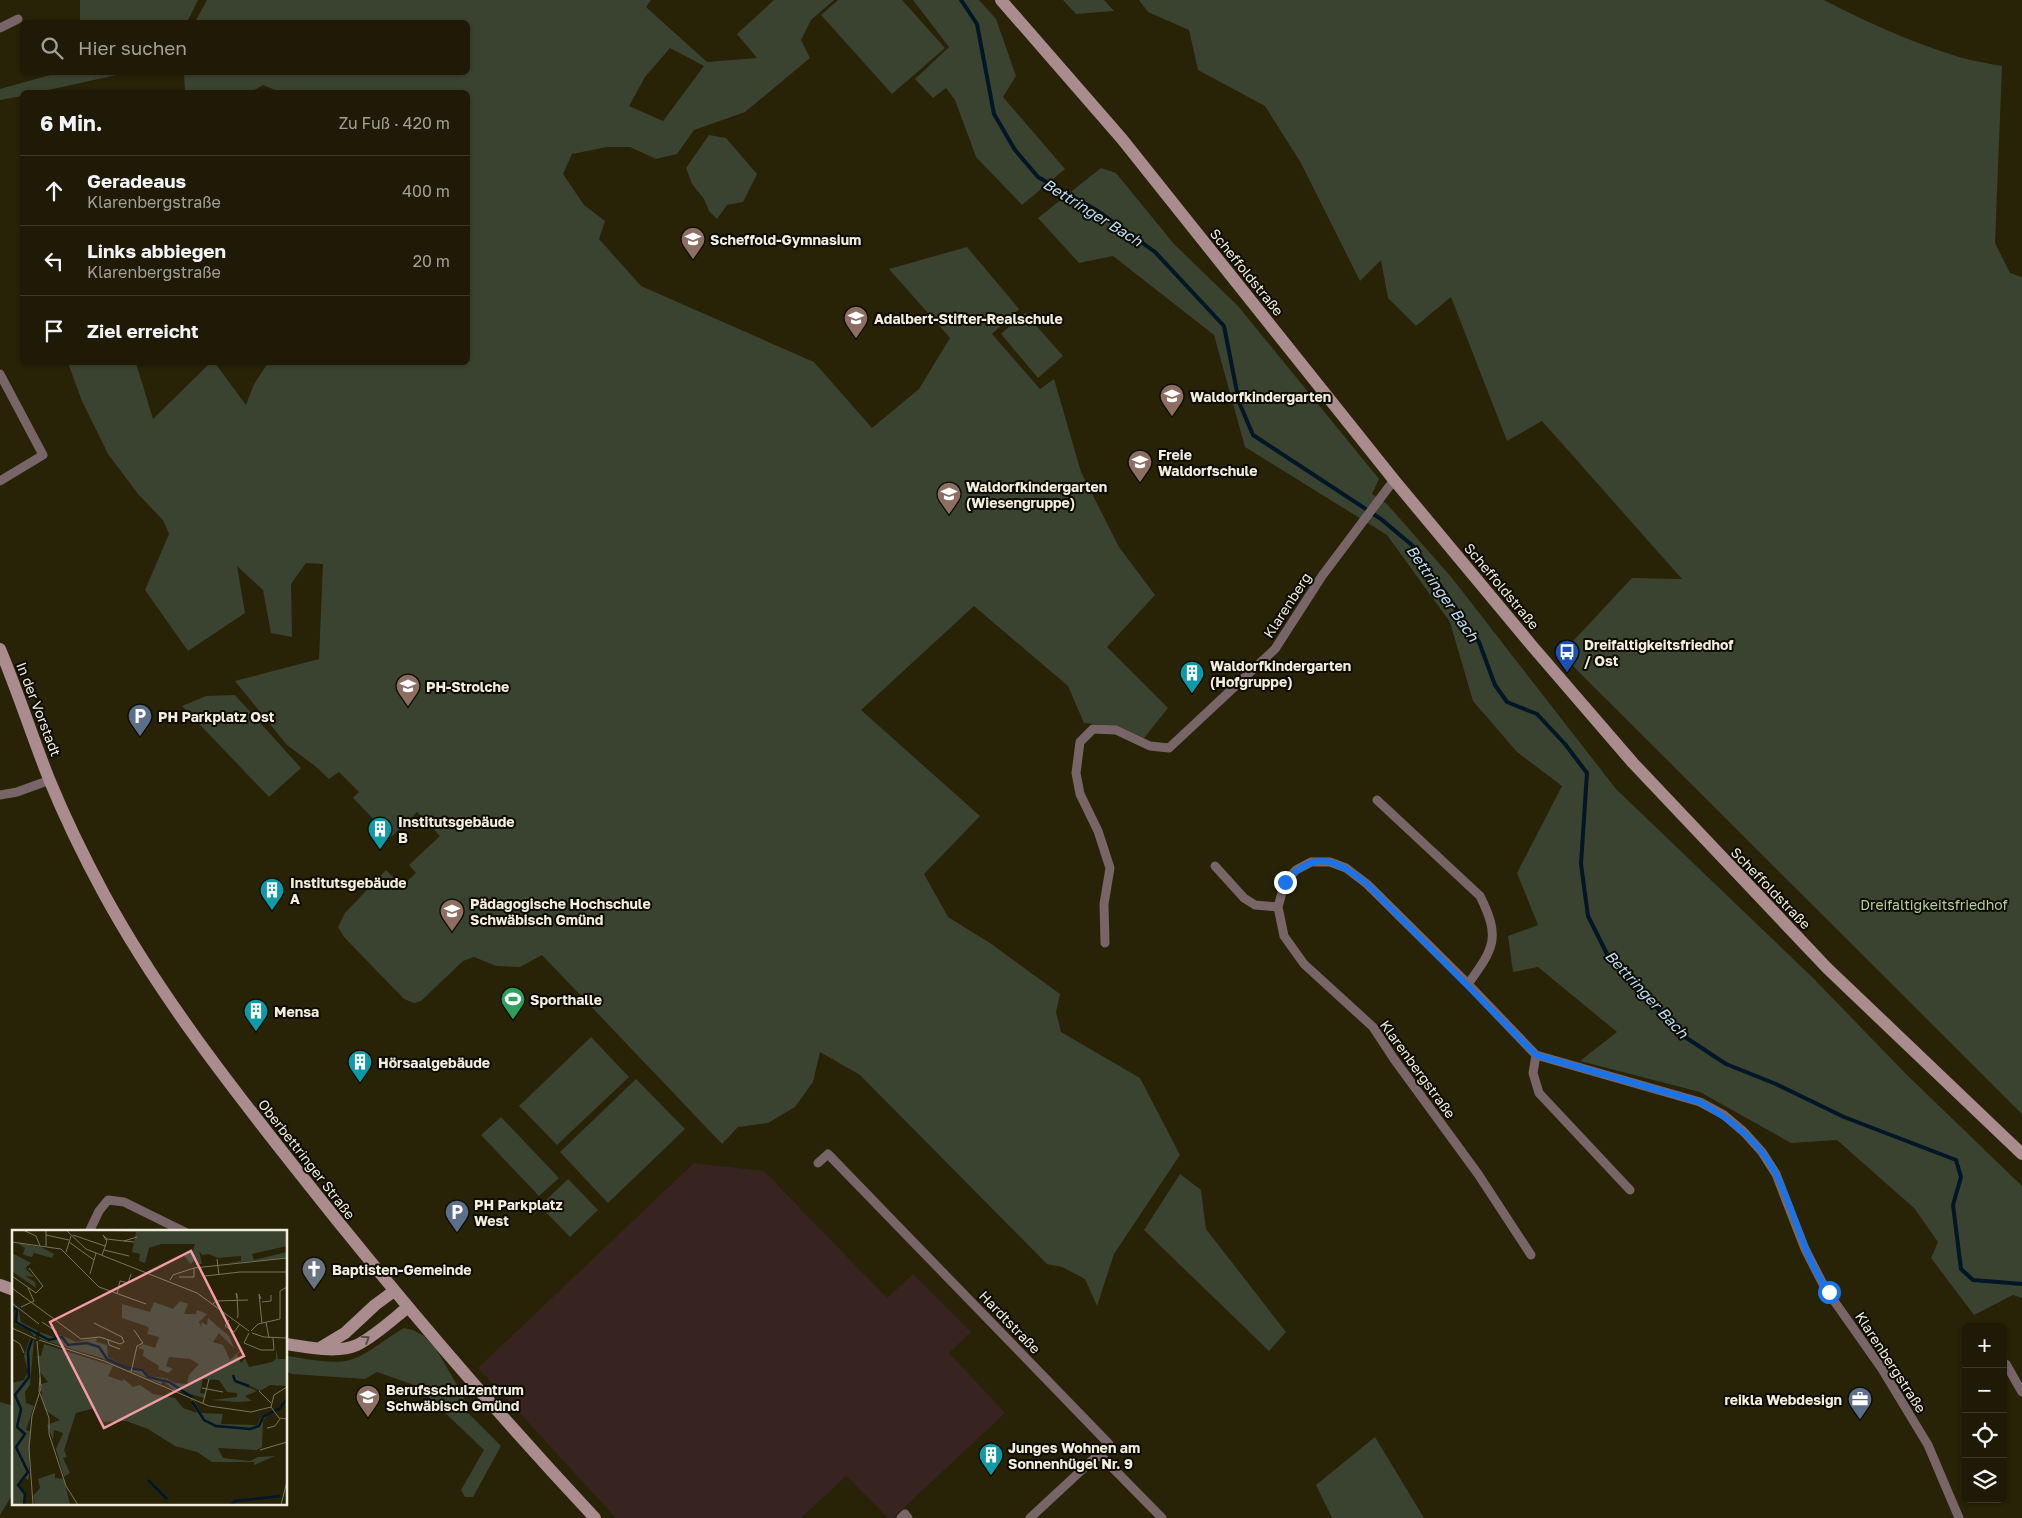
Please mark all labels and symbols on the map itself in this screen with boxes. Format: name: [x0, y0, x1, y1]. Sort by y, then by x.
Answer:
water label: Bettringer Bach: [1040, 174, 1146, 251]
street label: Scheffoldstraße: [1207, 225, 1287, 319]
school or university icon: Scheffold-Gymnasium: [680, 226, 706, 260]
place label: Scheffold-Gymnasium: [710, 231, 861, 248]
school or university icon: Adalbert-Stifter-Realschule: [843, 305, 869, 339]
place label: Adalbert-Stifter-Realschule: [874, 310, 1063, 327]
school or university icon: Waldorfkindergarten: [1159, 383, 1185, 417]
place label: Waldorfkindergarten: [1190, 388, 1331, 405]
place label: Freie Waldorfschule: [1158, 446, 1257, 479]
school or university icon: Freie Waldorfschule: [1127, 449, 1153, 483]
place label: Waldorfkindergarten (Wiesengruppe): [966, 478, 1107, 511]
school or university icon: Waldorfkindergarten (Wiesengruppe): [936, 481, 962, 515]
street label: Scheffoldstraße: [1461, 539, 1543, 633]
water label: Bettringer Bach: [1402, 541, 1483, 646]
street label: Klarenberg: [1260, 569, 1314, 641]
place label: Dreifaltigkeitsfriedhof / Ost: [1584, 636, 1734, 669]
bus stop icon: Dreifaltigkeitsfriedhof / Ost: [1554, 639, 1580, 673]
place label: Waldorfkindergarten (Hofgruppe): [1210, 657, 1351, 690]
street label: In der Vorstadt: [13, 659, 65, 759]
building icon: Waldorfkindergarten (Hofgruppe): [1179, 660, 1205, 694]
school or university icon: PH-Strolche: [395, 673, 421, 707]
place label: PH-Strolche: [426, 678, 509, 695]
parking icon: PH Parkplatz Ost: [127, 703, 153, 737]
place label: PH Parkplatz Ost: [158, 708, 275, 725]
place label: Institutsgebäude B: [398, 813, 515, 846]
building icon: Institutsgebäude B: [367, 816, 393, 850]
street label: Scheffoldstraße: [1728, 844, 1814, 932]
route end: [1274, 871, 1297, 894]
place label: Institutsgebäude A: [290, 874, 407, 907]
building icon: Institutsgebäude A: [259, 877, 285, 911]
place label: Pädagogische Hochschule Schwäbisch Gmünd: [470, 895, 651, 928]
park label: Dreifaltigkeitsfriedhof: [1860, 896, 2008, 913]
school or university icon: Pädagogische Hochschule Schwäbisch Gmünd: [439, 898, 465, 932]
water label: Bettringer Bach: [1601, 946, 1693, 1043]
sports icon: Sporthalle: [500, 986, 526, 1020]
place label: Sporthalle: [530, 991, 602, 1008]
building icon: Mensa: [243, 998, 269, 1032]
place label: Mensa: [274, 1003, 319, 1020]
street label: Klarenbergstraße: [1377, 1017, 1459, 1121]
building icon: Hörsaalgebäude: [347, 1049, 373, 1083]
place label: Hörsaalgebäude: [378, 1054, 490, 1071]
street label: Oberbettringer Straße: [255, 1096, 359, 1222]
place label: PH Parkplatz West: [474, 1196, 563, 1229]
parking icon: PH Parkplatz West: [444, 1199, 470, 1233]
inset map: [12, 1230, 288, 1506]
church icon: Baptisten-Gemeinde: [301, 1256, 327, 1290]
place label: Baptisten-Gemeinde: [332, 1261, 472, 1278]
route start: [1818, 1281, 1841, 1304]
street label: Hardtstraße: [976, 1287, 1044, 1357]
street label: Klarenbergstraße: [1852, 1308, 1930, 1416]
one-way arrow: [361, 1335, 370, 1345]
place label: Berufsschulzentrum Schwäbisch Gmünd: [386, 1381, 524, 1414]
school or university icon: Berufsschulzentrum Schwäbisch Gmünd: [355, 1384, 381, 1418]
office icon: reikla Webdesign: [1847, 1386, 1873, 1420]
place label: reikla Webdesign: [1724, 1391, 1842, 1408]
place label: Junges Wohnen am Sonnenhügel Nr. 9: [1008, 1439, 1140, 1472]
building icon: Junges Wohnen am Sonnenhügel Nr. 9: [978, 1442, 1004, 1476]

